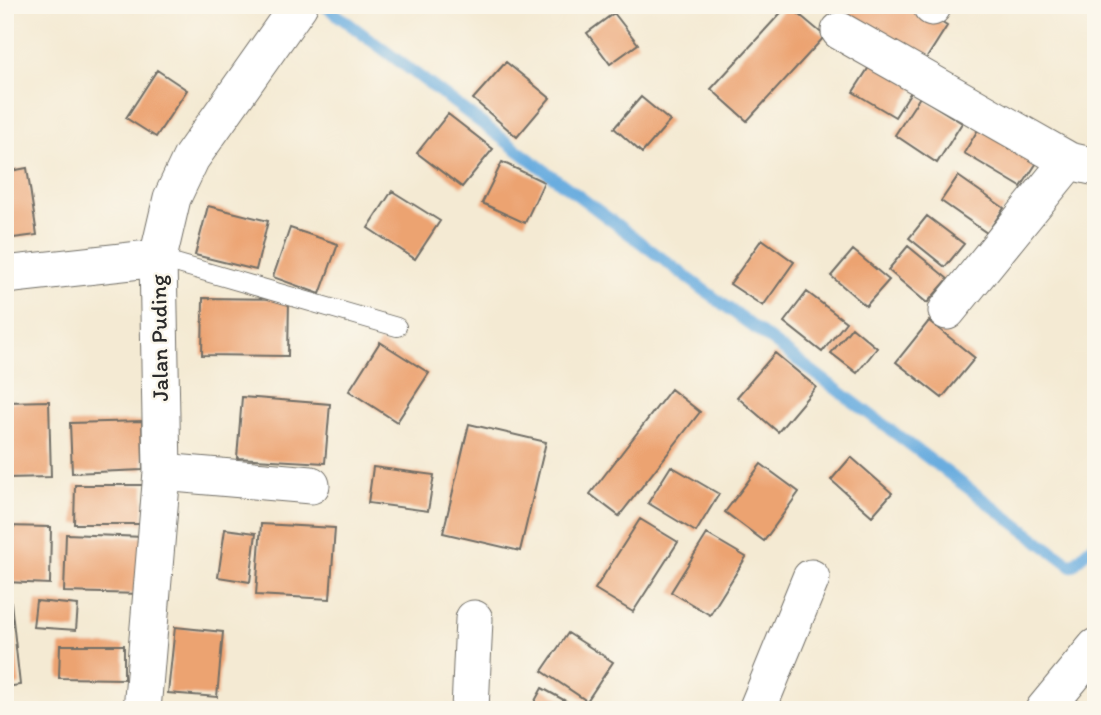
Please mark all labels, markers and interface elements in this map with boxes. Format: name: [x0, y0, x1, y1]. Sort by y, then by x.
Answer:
street label: Jalan Puding: [144, 274, 174, 402]

